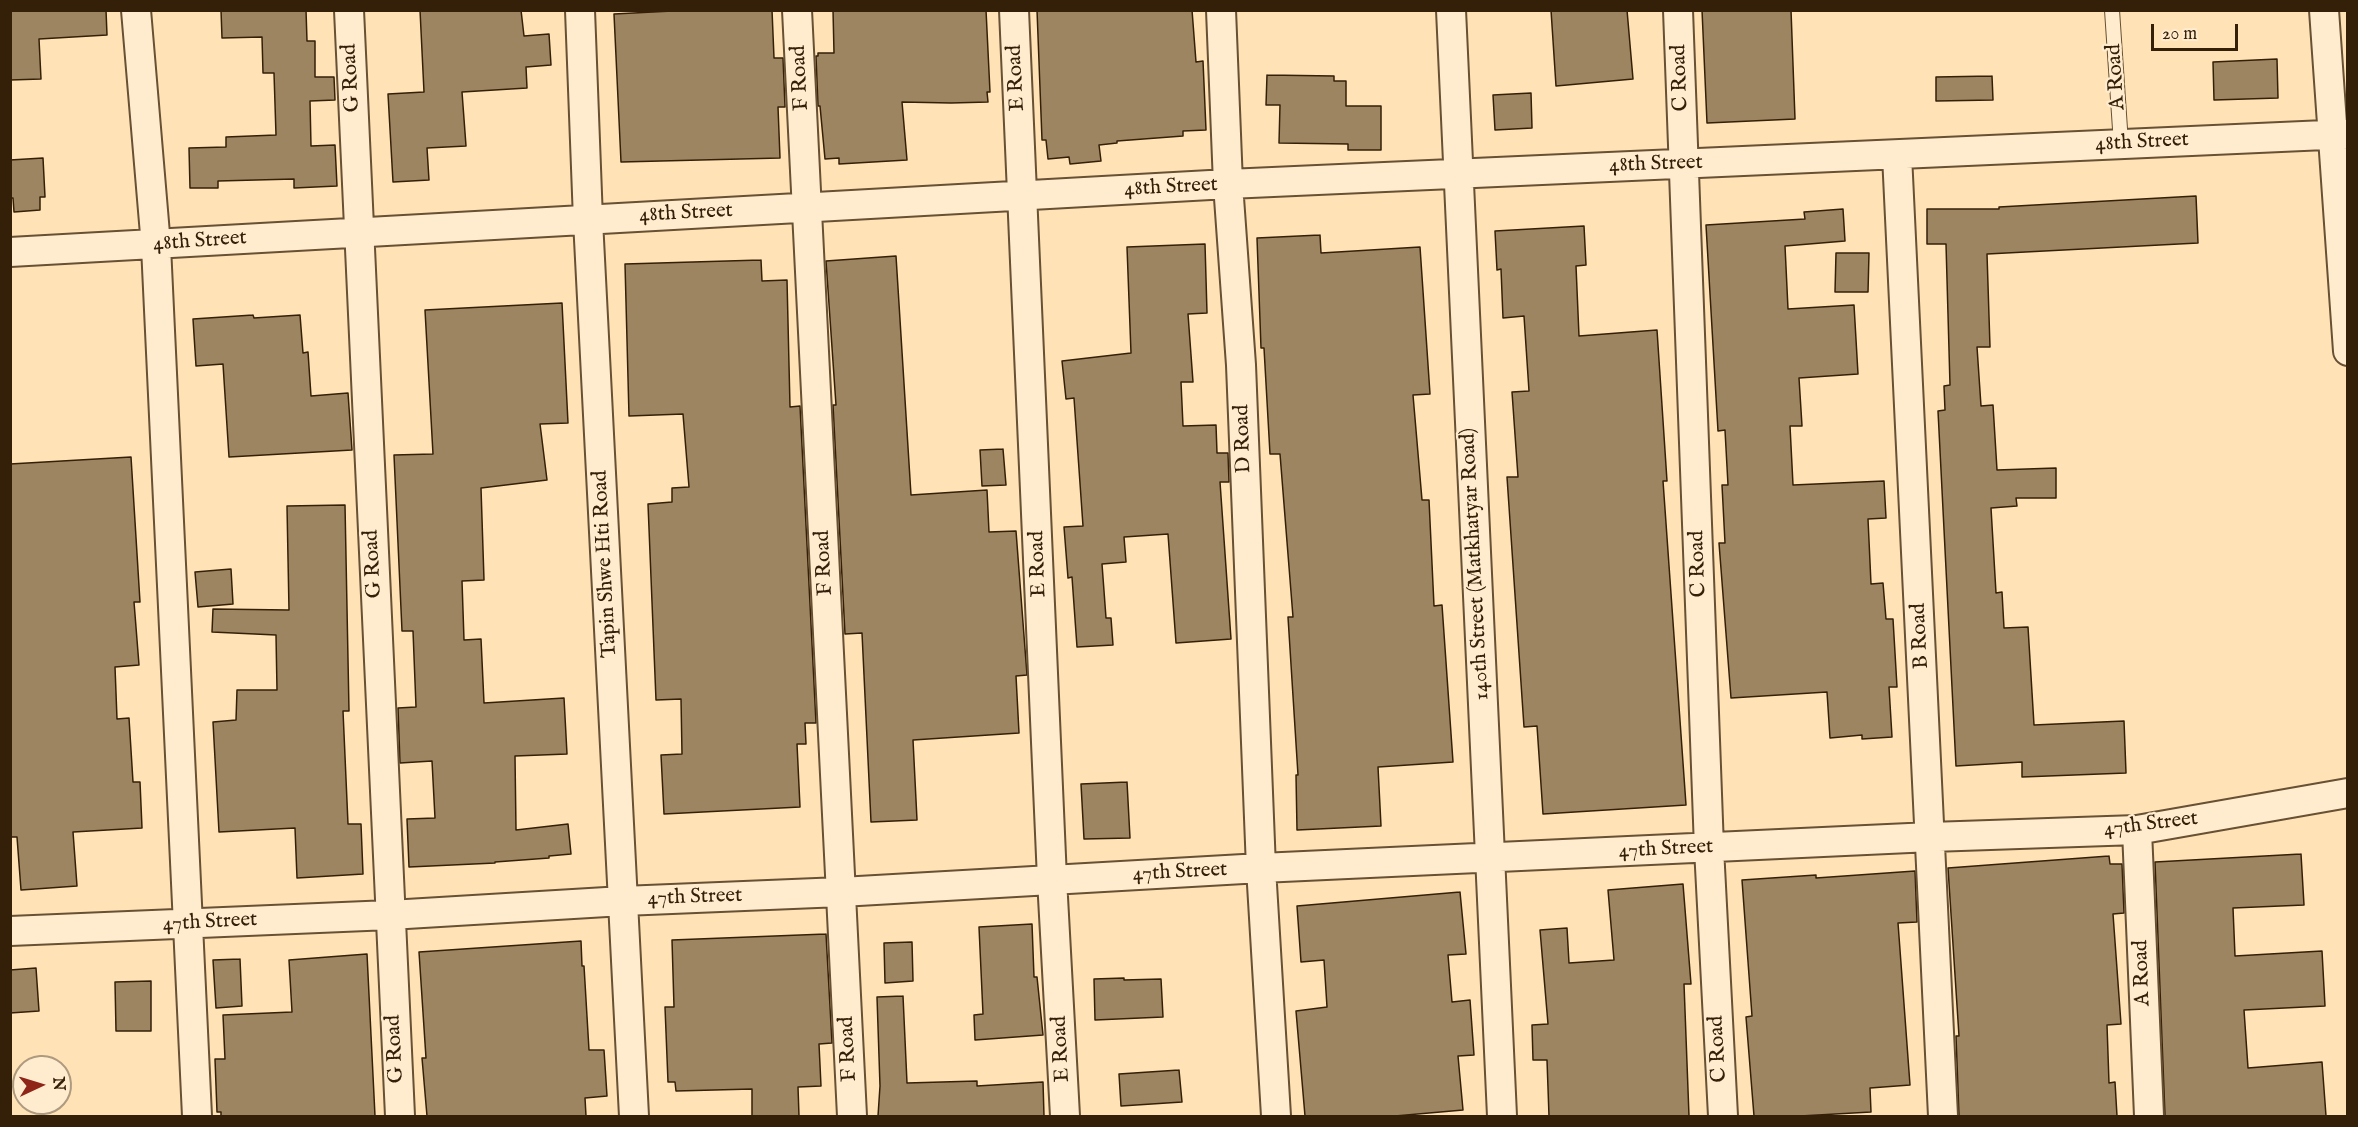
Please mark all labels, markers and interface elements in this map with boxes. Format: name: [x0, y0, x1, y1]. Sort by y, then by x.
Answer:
scale bar: [2154, 12, 2241, 50]
text: 20 m: [2162, 23, 2197, 46]
street label: G Road: [338, 43, 366, 113]
street label: A Road: [2102, 43, 2132, 111]
street label: E Road: [1003, 44, 1031, 112]
street label: C Road: [1667, 44, 1695, 112]
street label: F Road: [787, 45, 815, 111]
street label: 48th Street: [2095, 128, 2189, 158]
street label: 48th Street: [1609, 151, 1703, 179]
street label: 48th Street: [1124, 173, 1218, 203]
street label: 48th Street: [639, 199, 733, 229]
street label: 48th Street: [152, 226, 248, 258]
street label: D Road: [1230, 404, 1258, 474]
street label: 140th Street (Matkhatyar Road): [1456, 427, 1496, 701]
street label: Tapin Shwe Hti Road: [589, 470, 623, 658]
street label: G Road: [360, 529, 388, 599]
street label: F Road: [811, 530, 839, 596]
street label: E Road: [1025, 530, 1053, 598]
street label: C Road: [1685, 530, 1713, 598]
street label: B Road: [1907, 602, 1935, 670]
street label: 47th Street: [2103, 807, 2199, 843]
street label: 47th Street: [1618, 835, 1714, 865]
street label: 47th Street: [1132, 858, 1228, 888]
street label: 47th Street: [647, 884, 743, 912]
street label: 47th Street: [162, 908, 258, 938]
street label: A Road: [2129, 939, 2157, 1007]
street label: G Road: [382, 1014, 410, 1084]
street label: E Road: [1048, 1015, 1076, 1083]
street label: C Road: [1705, 1015, 1733, 1083]
street label: F Road: [835, 1016, 863, 1082]
north arrow: [12, 1055, 72, 1115]
text: N: [48, 1076, 68, 1091]

